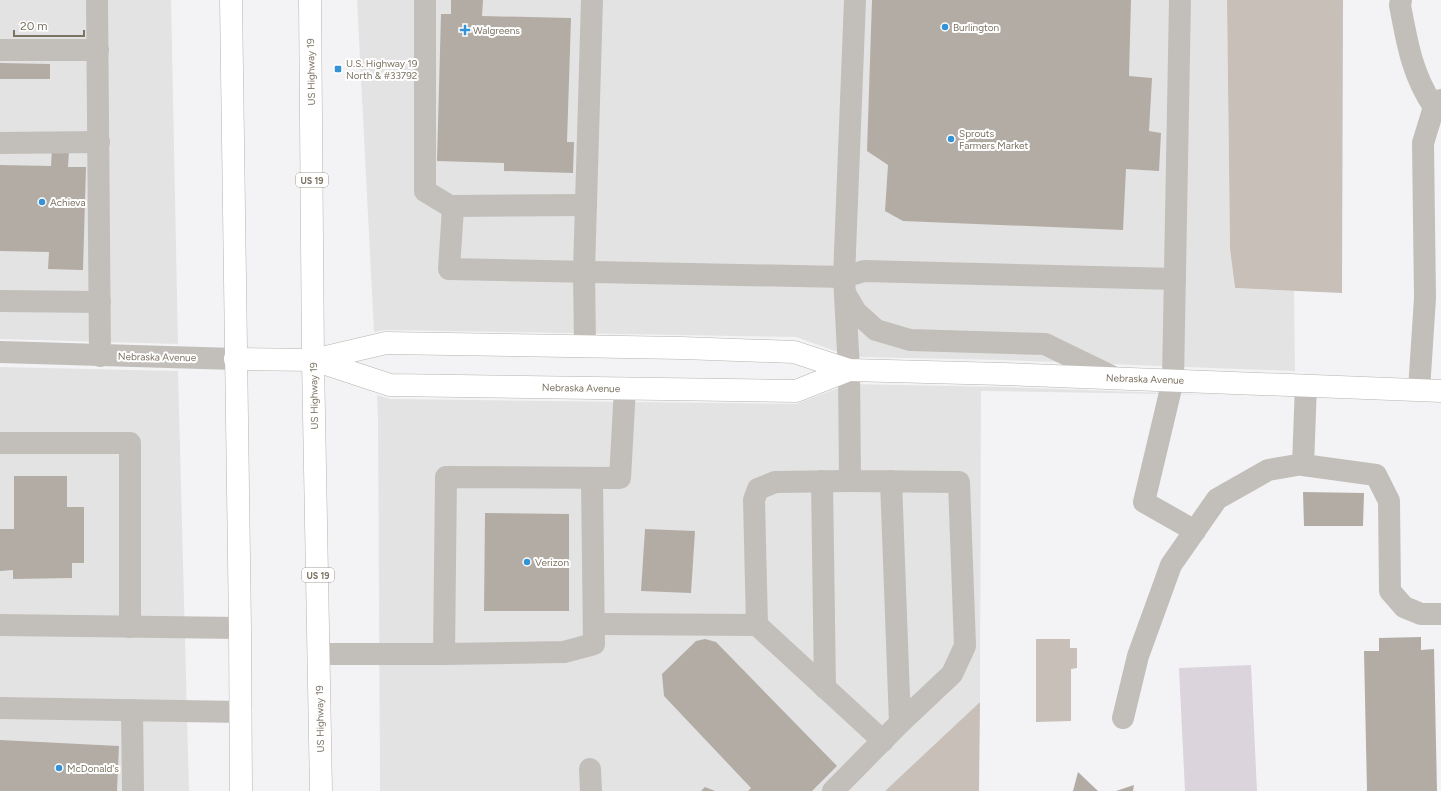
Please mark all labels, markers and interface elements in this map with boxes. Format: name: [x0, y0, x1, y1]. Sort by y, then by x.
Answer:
scale bar: [14, 12, 84, 38]
text: 20 m: [20, 19, 48, 33]
place label: Burlington: [953, 21, 1000, 34]
marker: Burlington: [940, 22, 950, 32]
place label: Walgreens: [473, 24, 520, 37]
marker: Walgreens: [460, 25, 470, 35]
street label: US Highway 19: [304, 38, 318, 106]
place label: U.S. Highway 19 North & #33792: [346, 57, 418, 82]
marker: U.S. Highway 19 North & #33792: [333, 64, 343, 74]
place label: Sprouts Farmers Market: [959, 127, 1028, 152]
marker: Sprouts Farmers Market: [946, 134, 956, 144]
road number: US 19: [296, 173, 328, 187]
place label: Achieva: [50, 196, 86, 209]
marker: Achieva: [37, 197, 47, 207]
street label: Nebraska Avenue: [118, 350, 197, 364]
street label: US Highway 19: [307, 362, 321, 430]
street label: Nebraska Avenue: [1106, 371, 1185, 387]
street label: Nebraska Avenue: [542, 381, 621, 395]
place label: Verizon: [535, 556, 569, 569]
marker: Verizon: [522, 557, 532, 567]
road number: US 19: [302, 568, 334, 582]
street label: US Highway 19: [313, 685, 327, 753]
place label: McDonald's: [67, 762, 119, 775]
marker: McDonald's: [54, 763, 64, 773]

